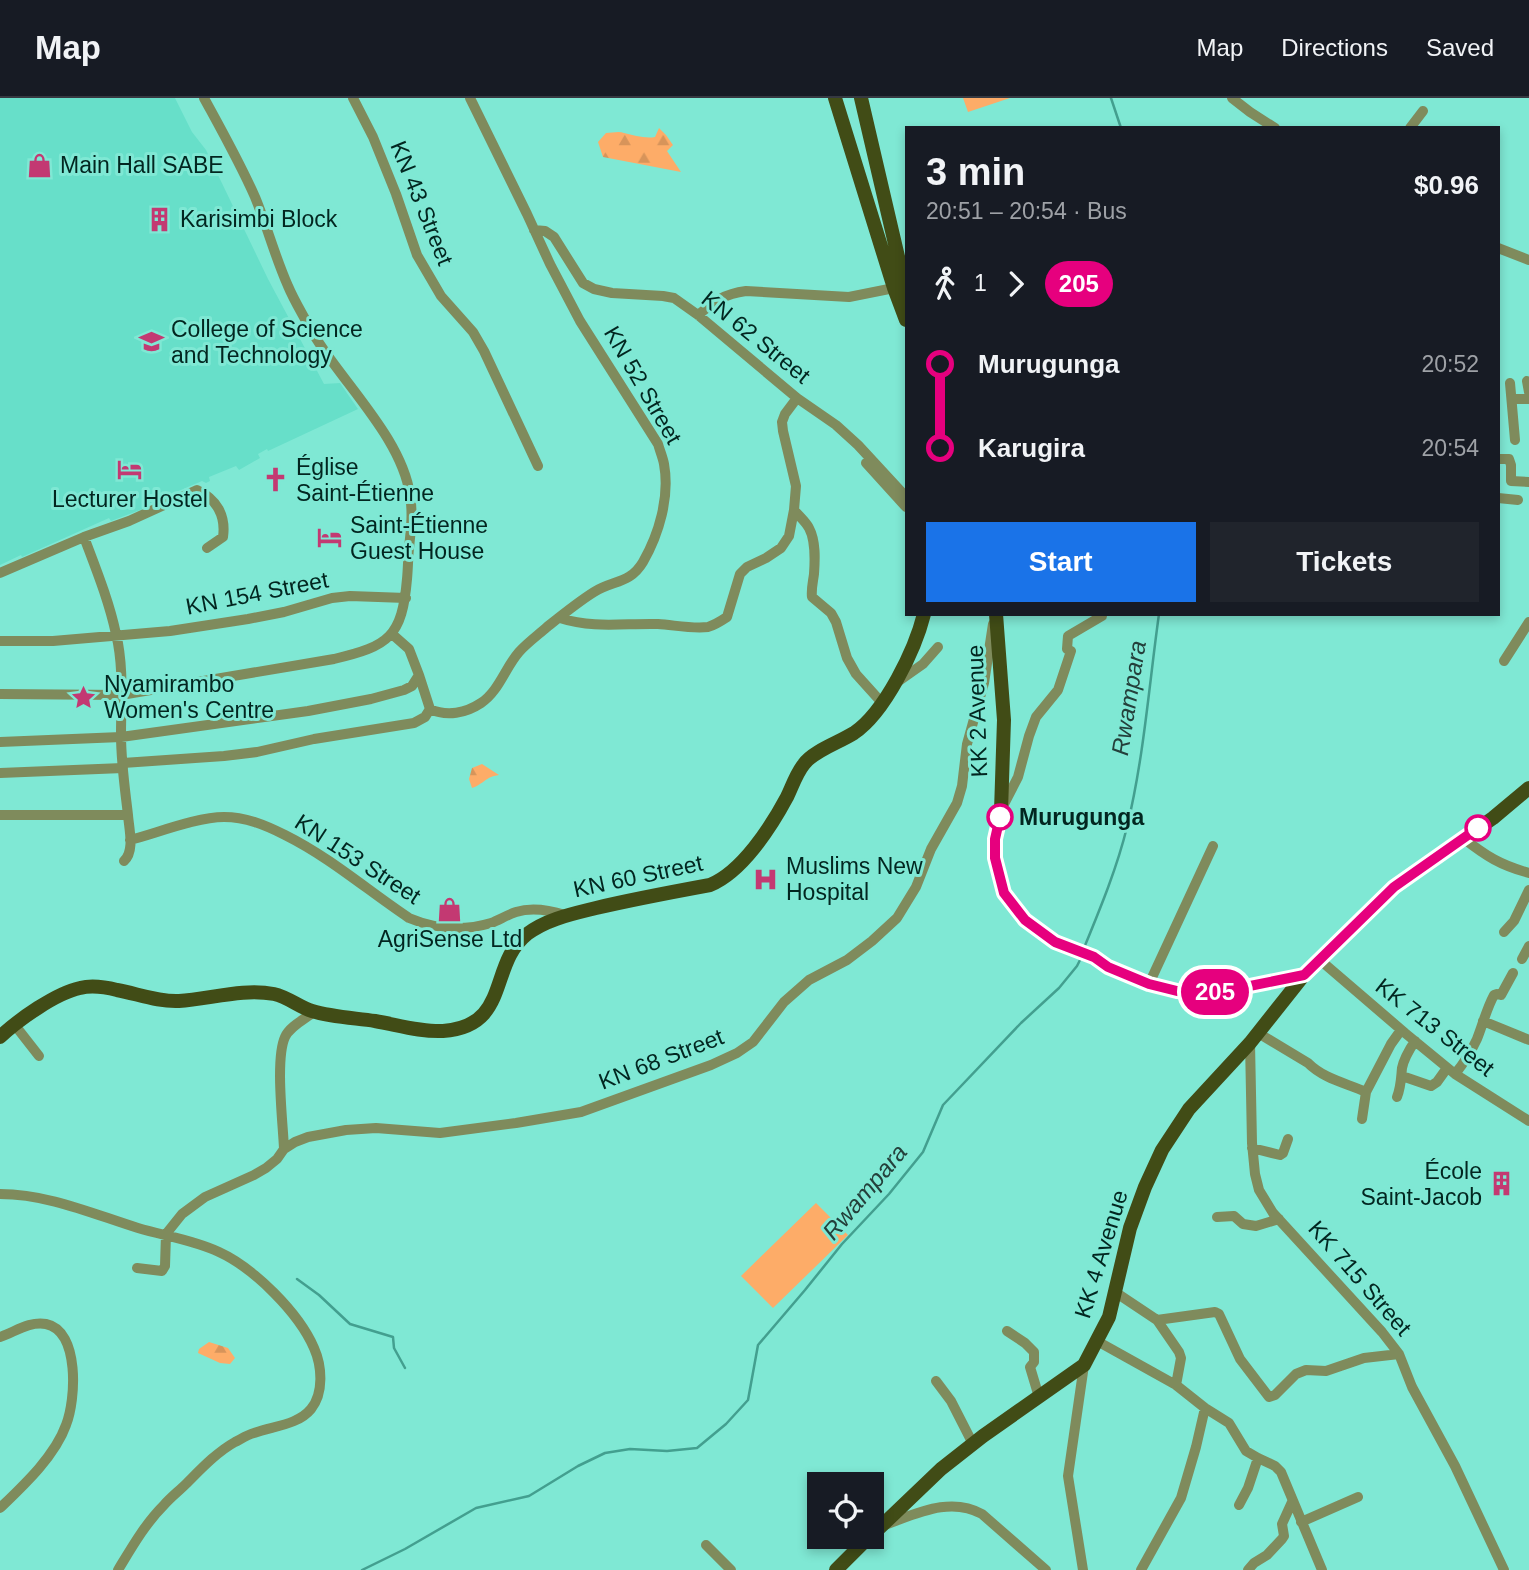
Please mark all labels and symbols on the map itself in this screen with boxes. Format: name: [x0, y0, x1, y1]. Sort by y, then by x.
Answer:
street label: KN 43 Street: [385, 137, 459, 269]
shop icon: Main Hall SABE: [26, 151, 54, 179]
place label: Main Hall SABE: [60, 152, 224, 178]
building icon: Karisimbi Block: [146, 205, 174, 233]
place label: Karisimbi Block: [180, 206, 338, 232]
street label: KN 62 Street: [697, 285, 816, 389]
place label: College of Science and Technology: [171, 316, 363, 368]
street label: KN 52 Street: [599, 321, 687, 449]
school or university icon: College of Science and Technology: [137, 328, 165, 356]
place label: Église Saint-Étienne: [296, 454, 434, 506]
hotel icon: Lecturer Hostel: [116, 455, 144, 483]
church icon: Église Saint-Étienne: [262, 466, 290, 494]
place label: Lecturer Hostel: [52, 486, 208, 512]
place label: Saint-Étienne Guest House: [350, 512, 488, 564]
hotel icon: Saint-Étienne Guest House: [316, 524, 344, 552]
street label: KN 154 Street: [184, 566, 331, 620]
water label: Rwampara: [1106, 639, 1151, 757]
street label: KK 2 Avenue: [962, 644, 992, 778]
place label: Nyamirambo Women's Centre: [104, 671, 274, 723]
place icon: Nyamirambo Women's Centre: [70, 683, 98, 711]
marker: Murugunga: [987, 804, 1013, 830]
place label: Murugunga: [1019, 804, 1144, 830]
street label: KN 153 Street: [290, 809, 426, 910]
unlabelled marker: [1465, 815, 1491, 841]
street label: KN 60 Street: [571, 849, 706, 902]
place label: Muslims New Hospital: [786, 853, 923, 905]
hospital icon: Muslims New Hospital: [752, 865, 780, 893]
shop icon: AgriSense Ltd: [436, 895, 464, 923]
place label: AgriSense Ltd: [378, 926, 522, 952]
line badge: 205: [1175, 969, 1255, 1015]
street label: KK 713 Street: [1371, 973, 1500, 1082]
street label: KN 68 Street: [595, 1023, 728, 1095]
water label: Rwampara: [817, 1139, 912, 1245]
place label: École Saint-Jacob: [1361, 1158, 1482, 1210]
building icon: École Saint-Jacob: [1488, 1170, 1516, 1198]
street label: KK 4 Avenue: [1069, 1187, 1133, 1321]
street label: KK 715 Street: [1303, 1215, 1417, 1341]

